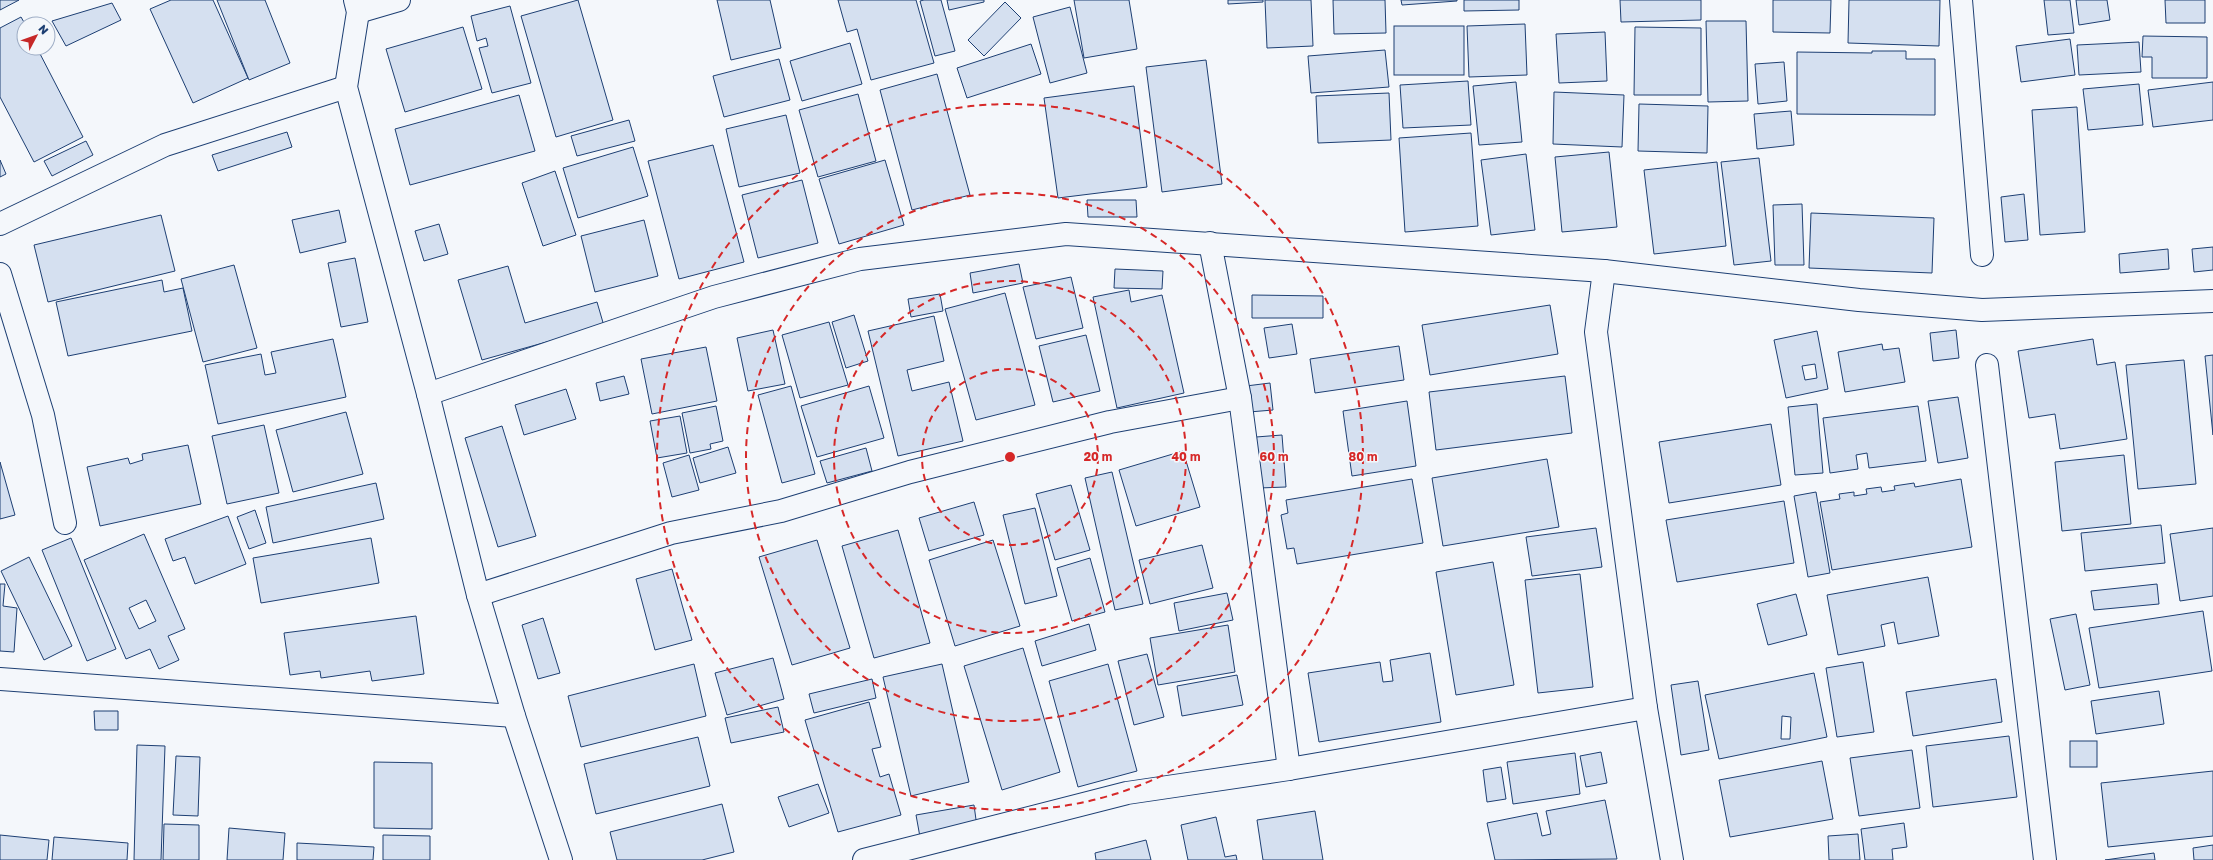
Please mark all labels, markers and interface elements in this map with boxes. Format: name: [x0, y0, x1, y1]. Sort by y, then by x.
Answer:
north arrow: [16, 16, 56, 56]
text: N: [36, 22, 52, 37]
text: 20 m: [1084, 449, 1112, 464]
text: 40 m: [1172, 449, 1200, 464]
text: 60 m: [1260, 449, 1288, 464]
text: 80 m: [1349, 449, 1377, 464]
centre of rings: [1003, 450, 1017, 464]

